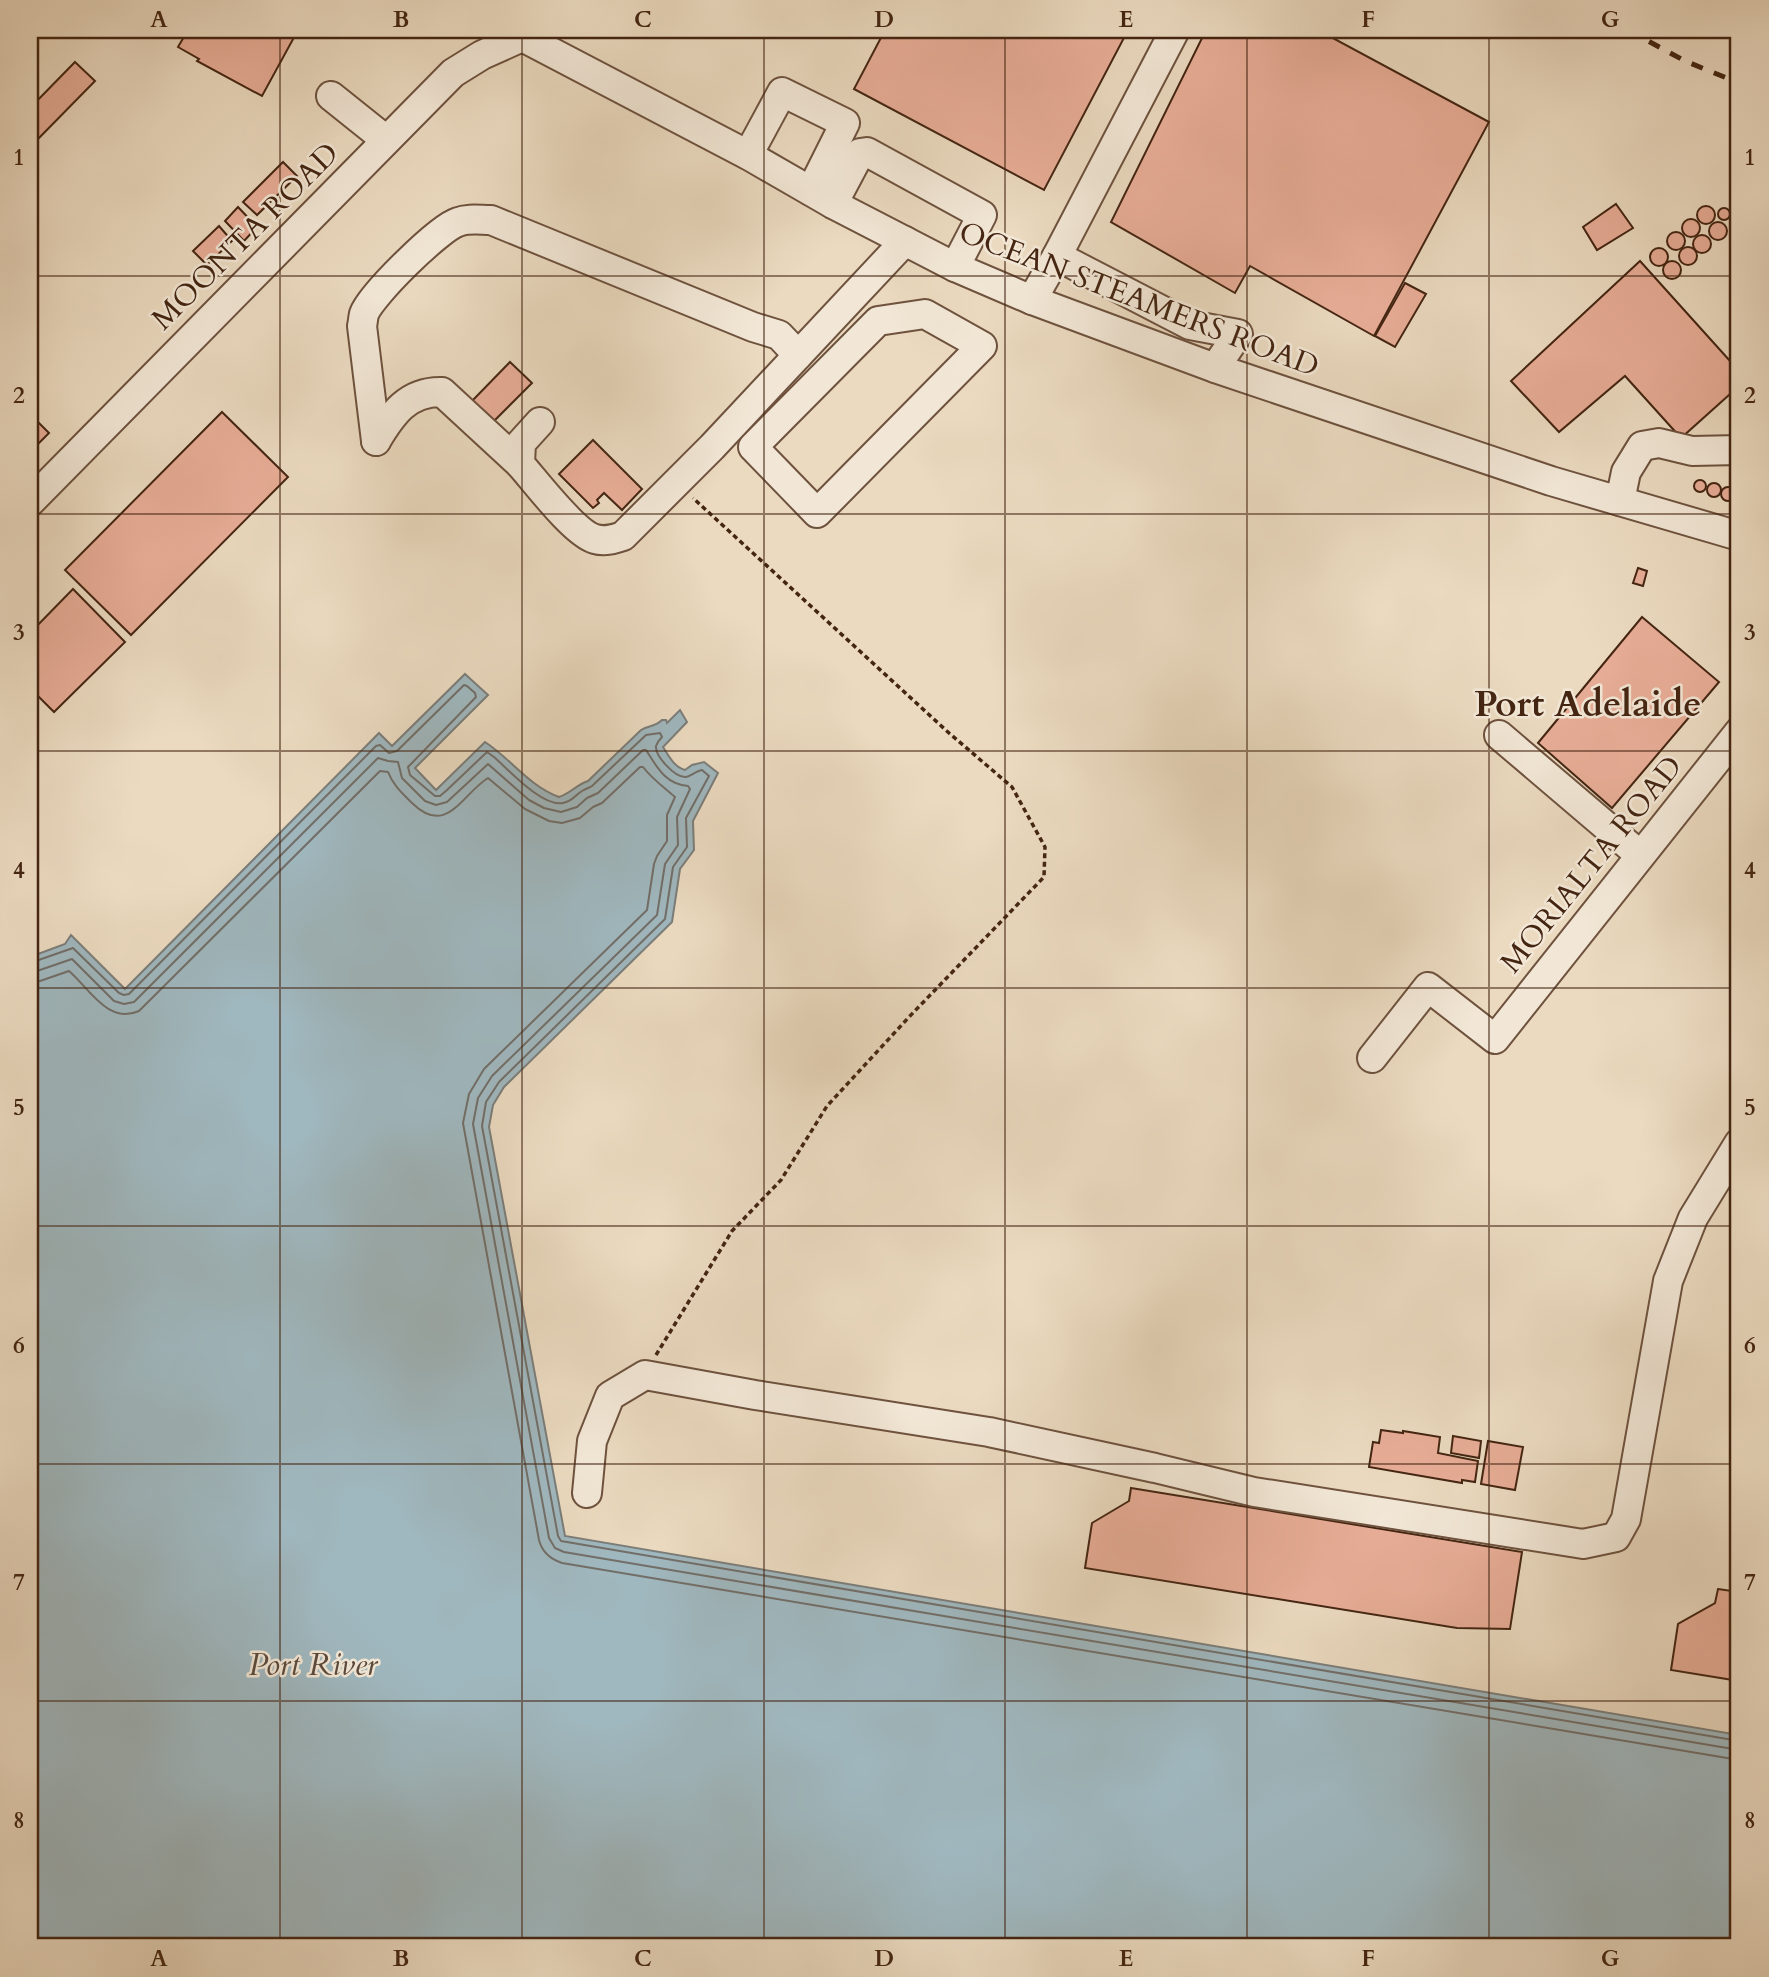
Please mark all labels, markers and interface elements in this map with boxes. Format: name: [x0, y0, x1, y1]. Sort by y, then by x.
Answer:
text: A: [150, 4, 168, 35]
text: B: [393, 4, 409, 35]
text: C: [634, 4, 652, 35]
text: D: [874, 4, 894, 35]
text: E: [1119, 4, 1133, 35]
text: F: [1361, 4, 1375, 35]
text: G: [1601, 4, 1620, 35]
street label: MOONTA ROAD: [143, 134, 348, 339]
text: 1: [13, 142, 25, 173]
text: 1: [1744, 142, 1756, 173]
street label: OCEAN STEAMERS ROAD: [953, 212, 1325, 387]
text: 2: [13, 380, 25, 411]
text: 2: [1744, 380, 1756, 411]
text: 3: [13, 617, 25, 648]
text: 3: [1744, 617, 1756, 648]
district label: Port Adelaide: [1474, 679, 1702, 729]
street label: MORIALTA ROAD: [1491, 747, 1692, 982]
text: 4: [13, 855, 25, 886]
text: 4: [1744, 855, 1756, 886]
text: 5: [13, 1092, 25, 1123]
text: 5: [1744, 1092, 1756, 1123]
text: 6: [13, 1330, 25, 1361]
text: 6: [1744, 1330, 1756, 1361]
text: 7: [13, 1567, 25, 1598]
text: 7: [1744, 1567, 1756, 1598]
water label: Port River: [248, 1643, 379, 1687]
text: 8: [13, 1805, 25, 1836]
text: 8: [1744, 1805, 1756, 1836]
text: A: [150, 1943, 168, 1974]
text: B: [393, 1943, 409, 1974]
text: C: [634, 1943, 652, 1974]
text: D: [874, 1943, 894, 1974]
text: E: [1119, 1943, 1133, 1974]
text: F: [1361, 1943, 1375, 1974]
text: G: [1601, 1943, 1620, 1974]

